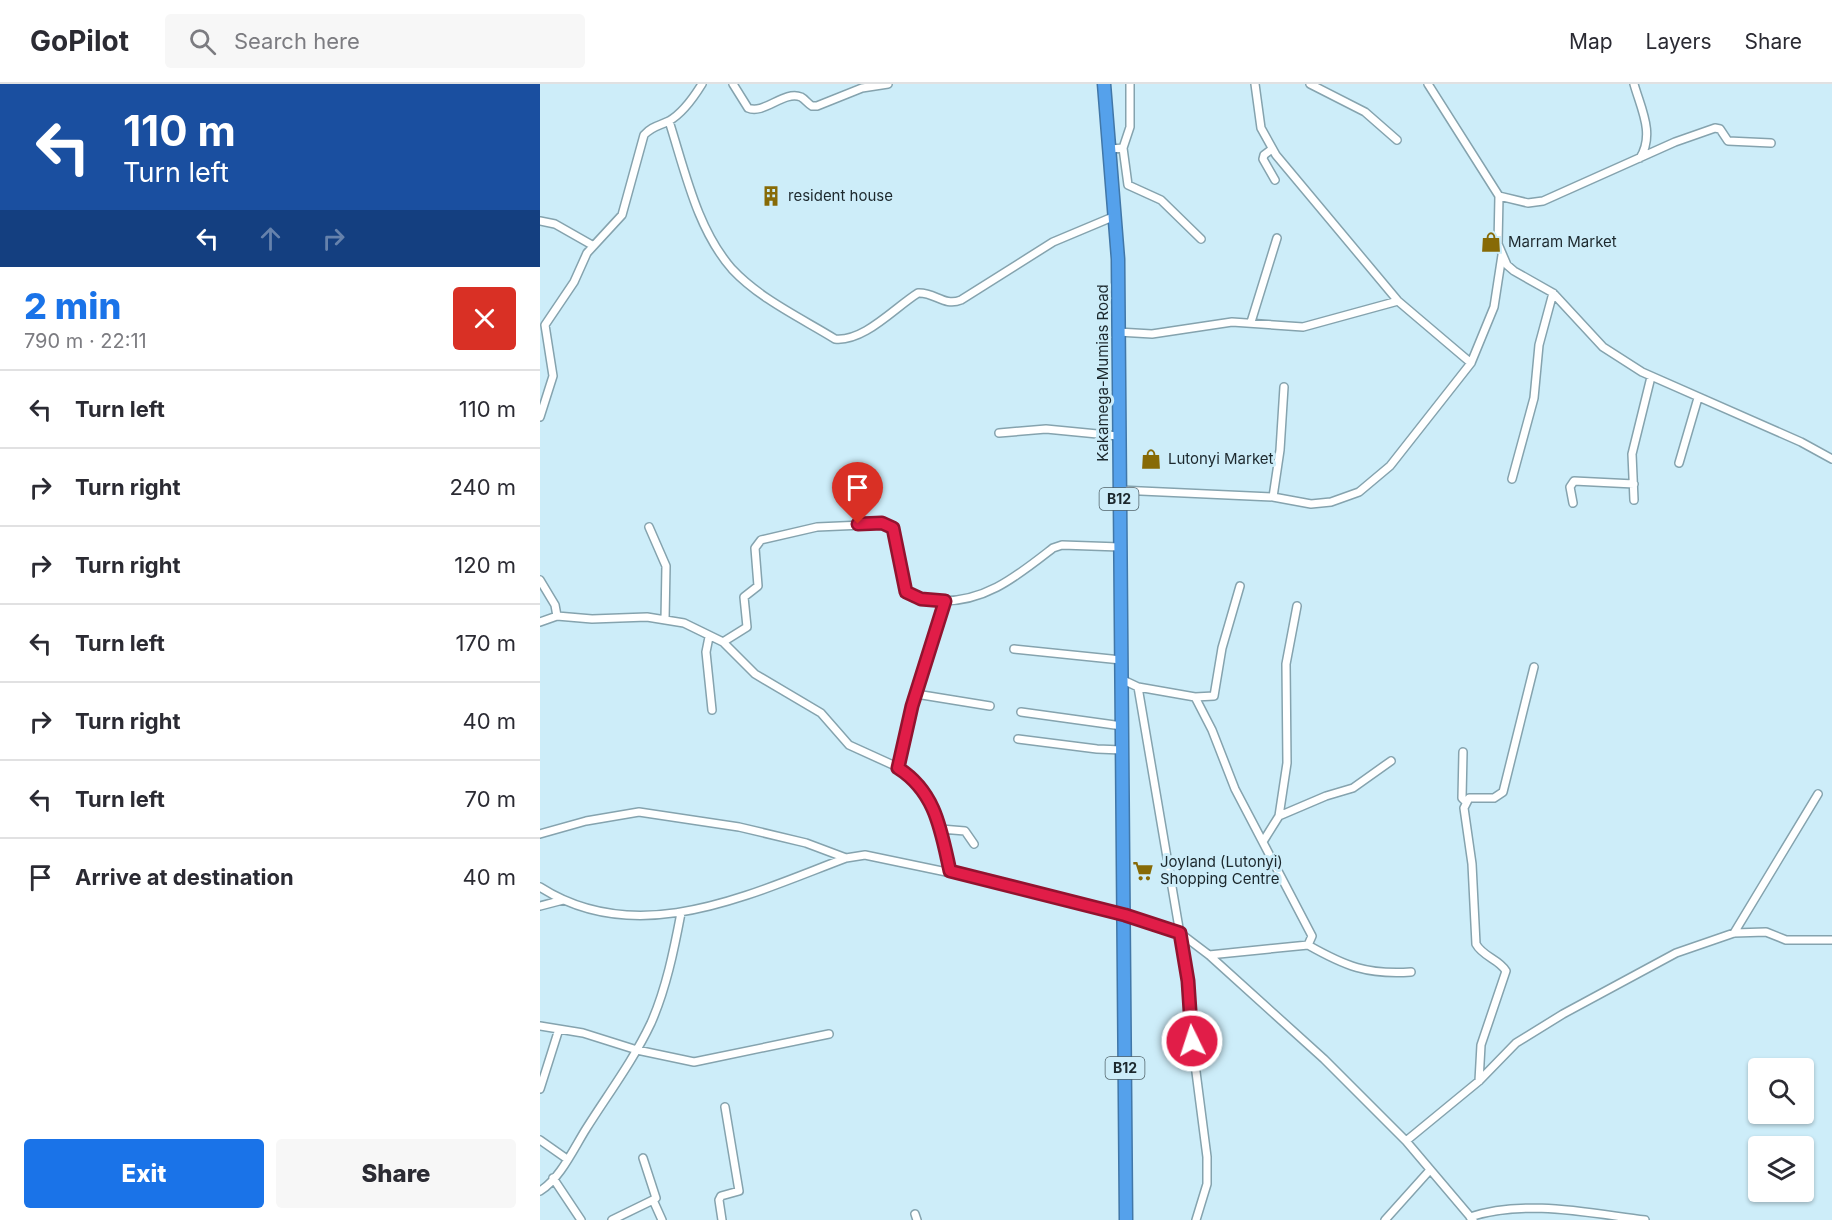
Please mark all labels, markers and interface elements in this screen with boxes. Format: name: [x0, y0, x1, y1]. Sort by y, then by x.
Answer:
search box: [165, 14, 585, 68]
text: GoPilot: [30, 24, 129, 58]
icon: search: [186, 25, 219, 58]
text: Search here: [234, 28, 360, 54]
text: Map: [1569, 29, 1613, 54]
text: Layers: [1646, 29, 1712, 54]
text: Share: [1745, 29, 1802, 54]
text: 110 m: [123, 105, 236, 156]
icon: left: [24, 108, 102, 186]
text: Turn left: [123, 156, 229, 189]
building icon: resident house: [759, 184, 783, 208]
place label: resident house: [788, 186, 893, 205]
icon: left: [191, 222, 224, 255]
icon: ahead: [254, 222, 287, 255]
icon: right: [317, 222, 350, 255]
shop icon: Marram Market: [1479, 230, 1503, 254]
place label: Marram Market: [1508, 232, 1617, 251]
text: 2 min: [24, 284, 121, 328]
street label: Kakamega-Mumias Road: [1093, 284, 1112, 462]
button: close: [453, 287, 516, 350]
text: 790 m · 22:11: [24, 329, 147, 353]
icon: left: [24, 393, 57, 426]
text: Turn left: [75, 396, 165, 422]
text: 110 m: [459, 396, 516, 422]
shop icon: Lutonyi Market: [1139, 447, 1163, 471]
place label: Lutonyi Market: [1168, 449, 1274, 468]
pin: [832, 462, 883, 524]
icon: right: [24, 471, 57, 504]
icon: arrive: [841, 471, 874, 504]
text: Turn right: [75, 474, 181, 500]
text: 240 m: [449, 474, 516, 500]
road number: B12: [1100, 488, 1138, 510]
icon: right: [24, 549, 57, 582]
text: Turn right: [75, 552, 181, 578]
text: 120 m: [454, 552, 516, 578]
icon: left: [24, 627, 57, 660]
text: Turn left: [75, 630, 165, 656]
text: 170 m: [456, 630, 516, 656]
icon: right: [24, 705, 57, 738]
text: Turn right: [75, 708, 181, 734]
text: 40 m: [462, 708, 516, 734]
icon: left: [24, 783, 57, 816]
text: Turn left: [75, 786, 165, 812]
text: 70 m: [465, 786, 516, 812]
place label: Joyland (Lutonyi) Shopping Centre: [1160, 852, 1283, 888]
supermarket icon: Joyland (Lutonyi) Shopping Centre: [1131, 859, 1155, 883]
icon: arrive: [24, 861, 57, 894]
text: Arrive at destination: [75, 864, 294, 890]
text: 40 m: [462, 864, 516, 890]
position arrow: [1160, 1009, 1224, 1073]
road number: B12: [1106, 1057, 1144, 1079]
map controls: [1748, 1058, 1814, 1202]
button: search: [1748, 1058, 1814, 1124]
button: layers: [1748, 1136, 1814, 1202]
button: Exit: [24, 1139, 264, 1208]
button: Share: [276, 1139, 516, 1208]

